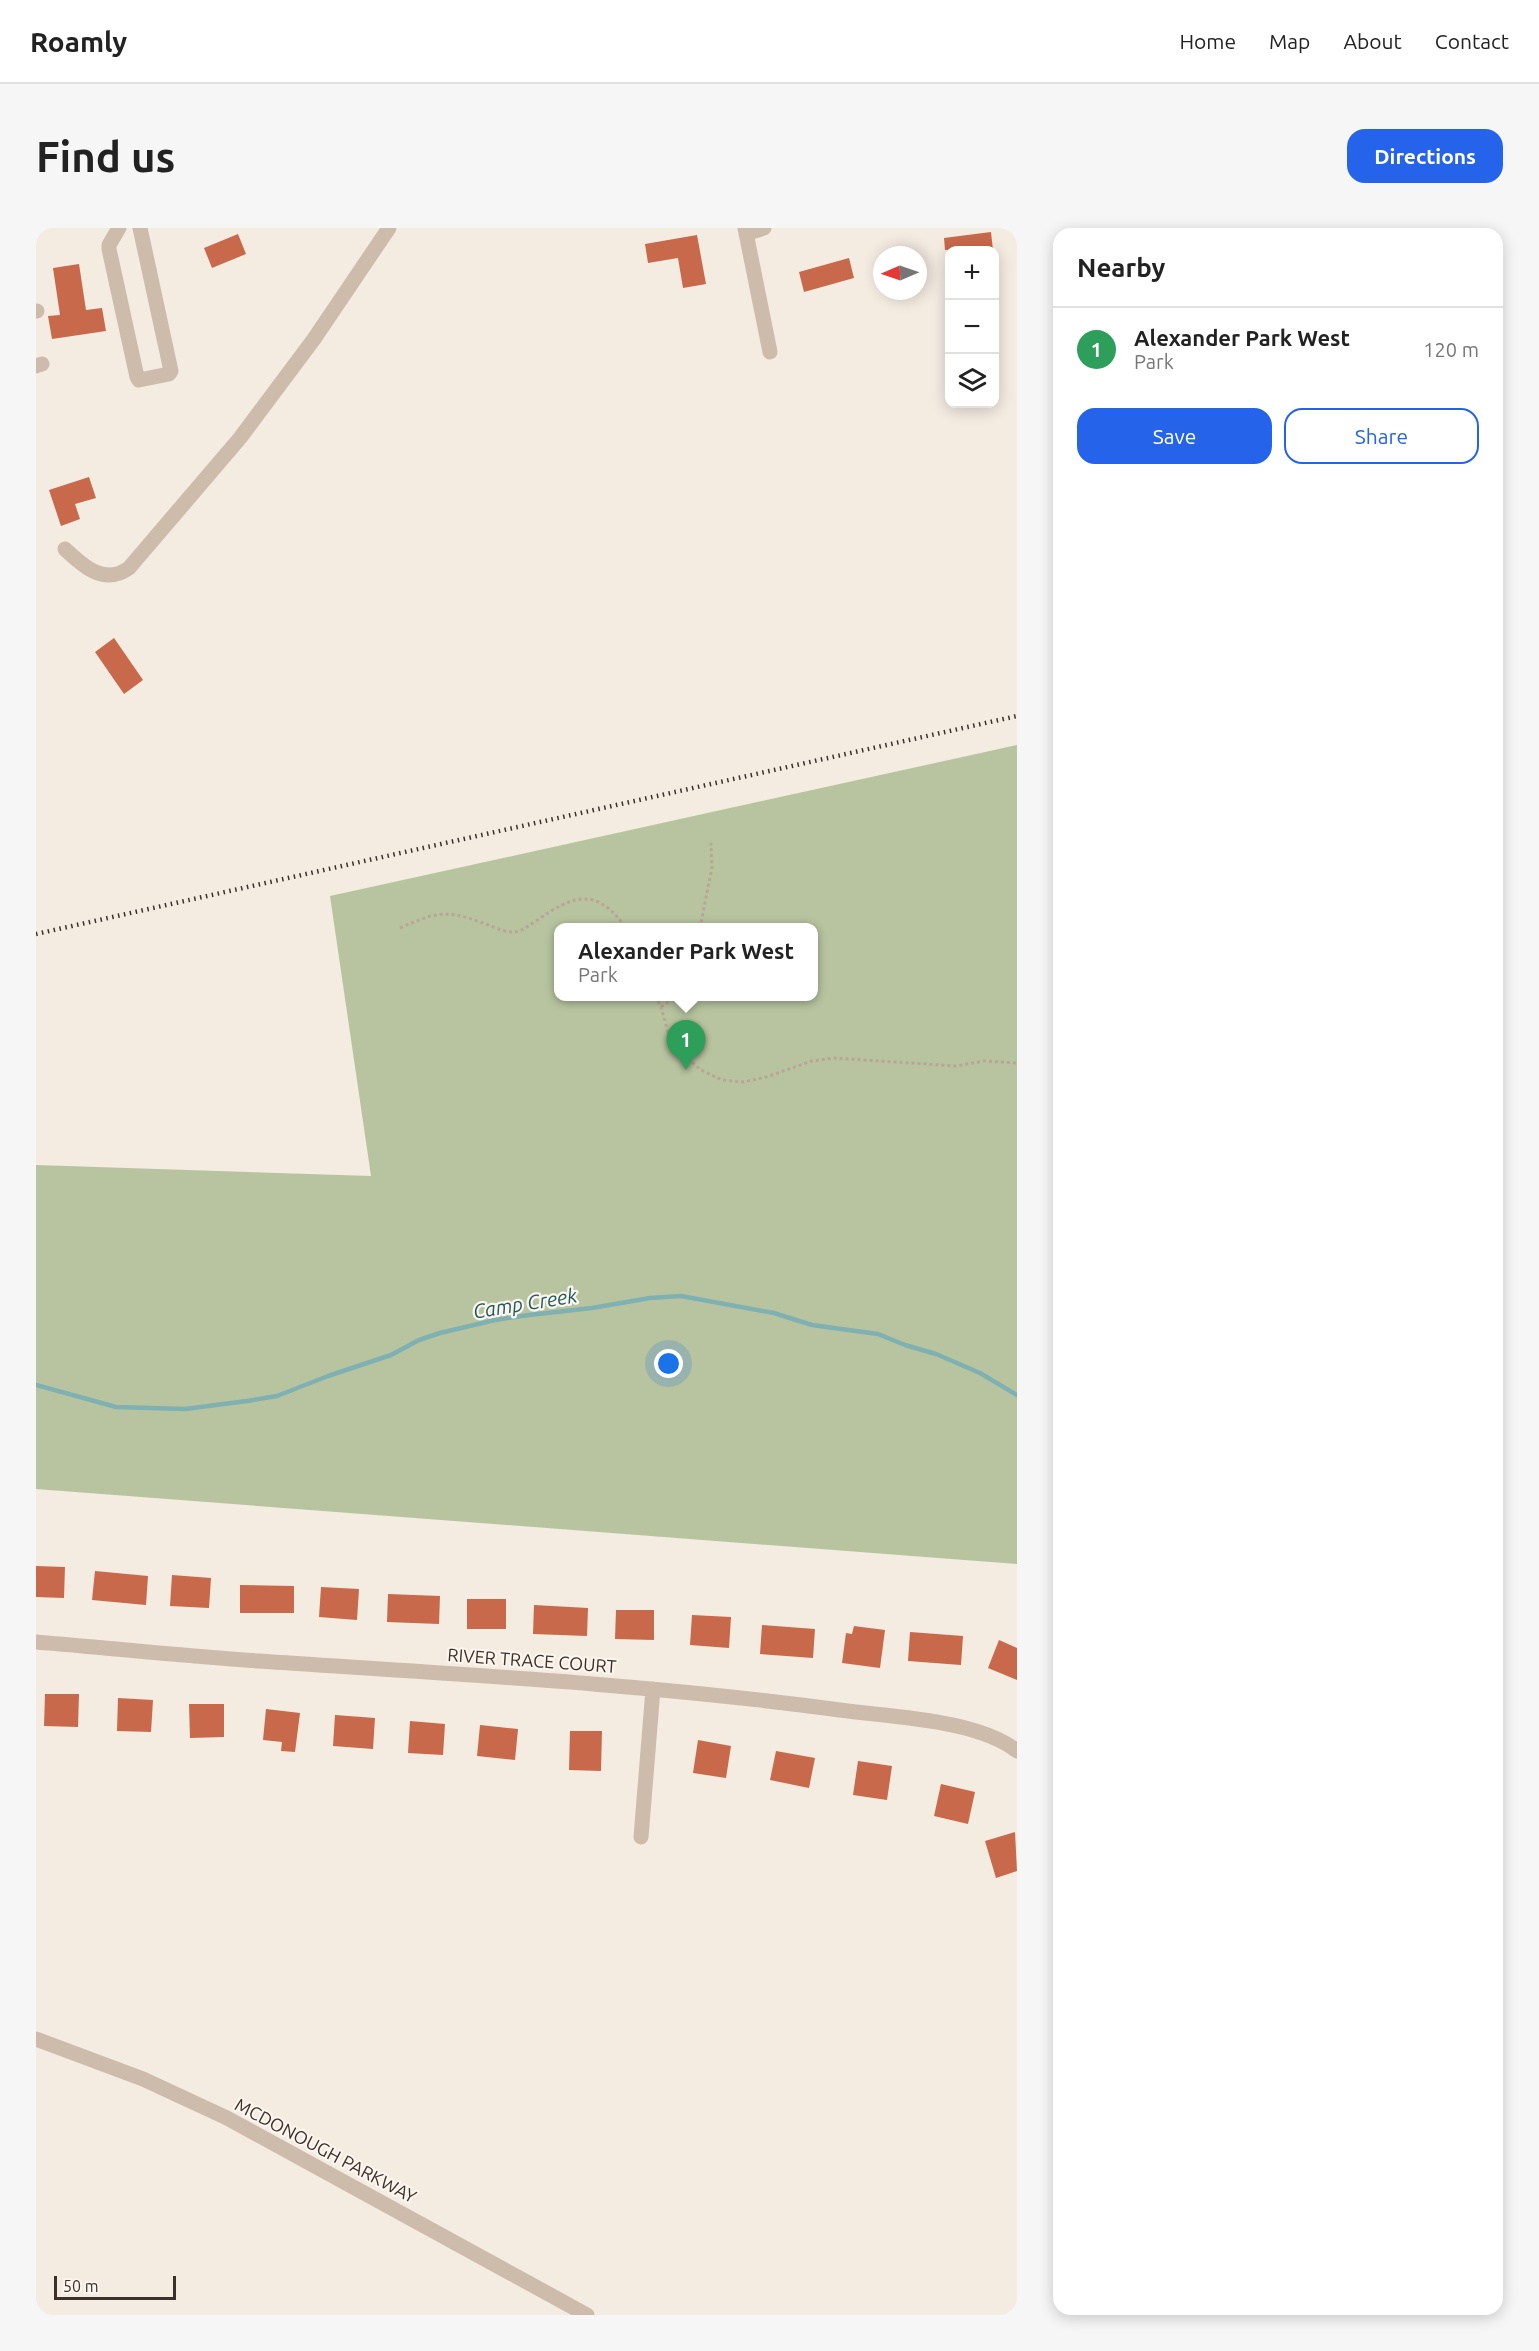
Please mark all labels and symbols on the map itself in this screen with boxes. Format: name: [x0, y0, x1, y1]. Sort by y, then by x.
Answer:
north arrow: [873, 246, 927, 300]
pin: 1: [666, 1020, 706, 1070]
water label: Camp Creek: [471, 1283, 580, 1323]
your location: [654, 1349, 683, 1378]
street label: RIVER TRACE COURT: [447, 1644, 617, 1676]
street label: MCDONOUGH PARKWAY: [232, 2094, 421, 2207]
scale bar: [54, 2273, 176, 2300]

